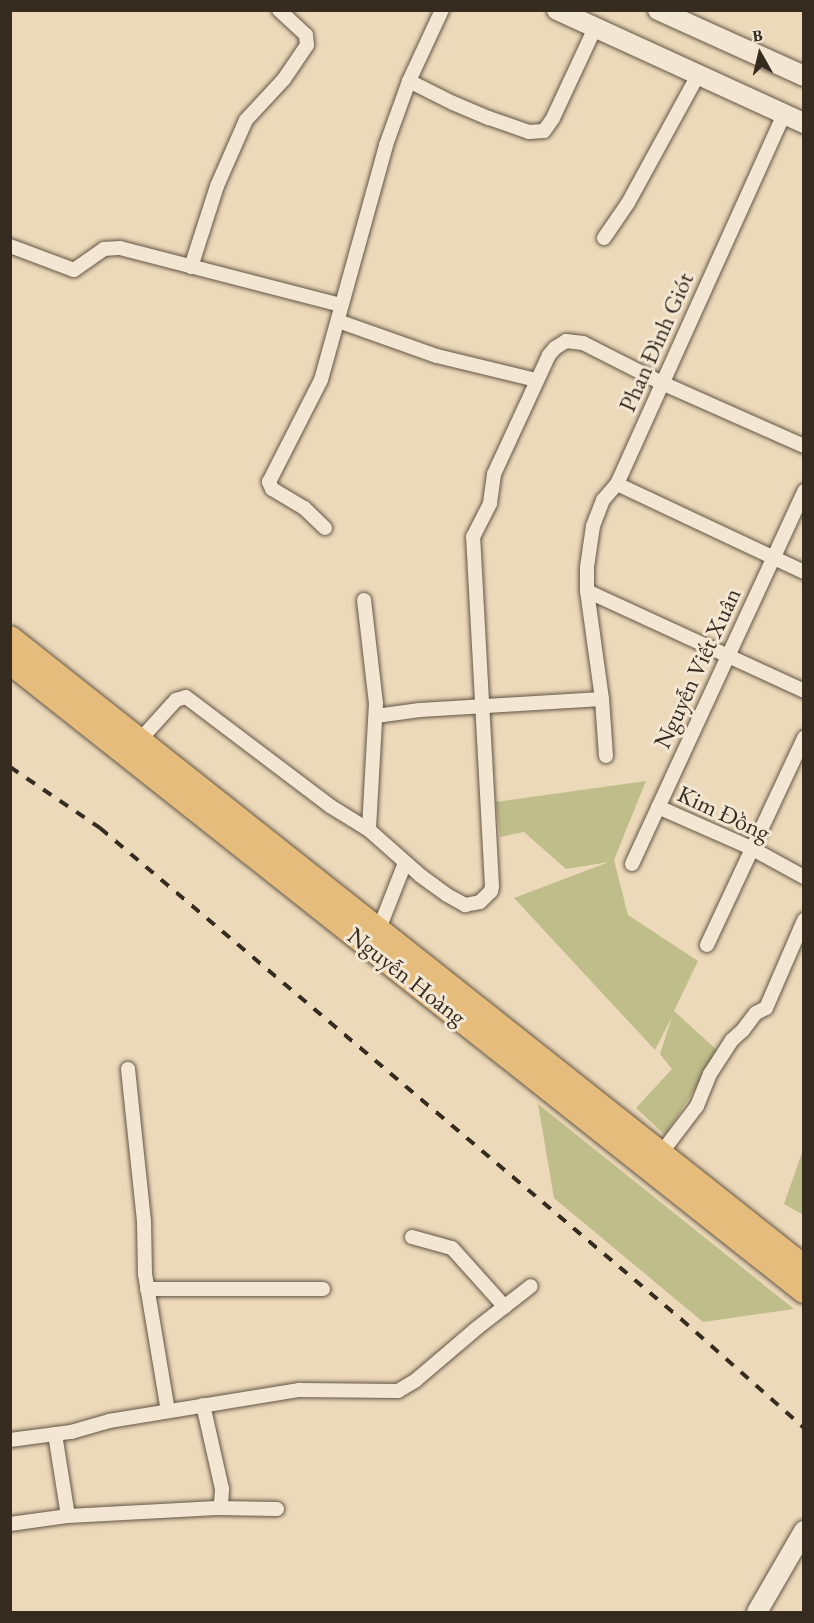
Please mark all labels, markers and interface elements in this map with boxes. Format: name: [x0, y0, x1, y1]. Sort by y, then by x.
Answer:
north arrow: [730, 24, 790, 84]
text: B: [751, 25, 764, 47]
street label: Phan Đình Giót: [612, 268, 700, 416]
street label: Nguyễn Viết Xuân: [647, 583, 747, 753]
street label: Kim Đồng: [673, 779, 775, 847]
street label: Nguyễn Hoàng: [342, 921, 472, 1031]

